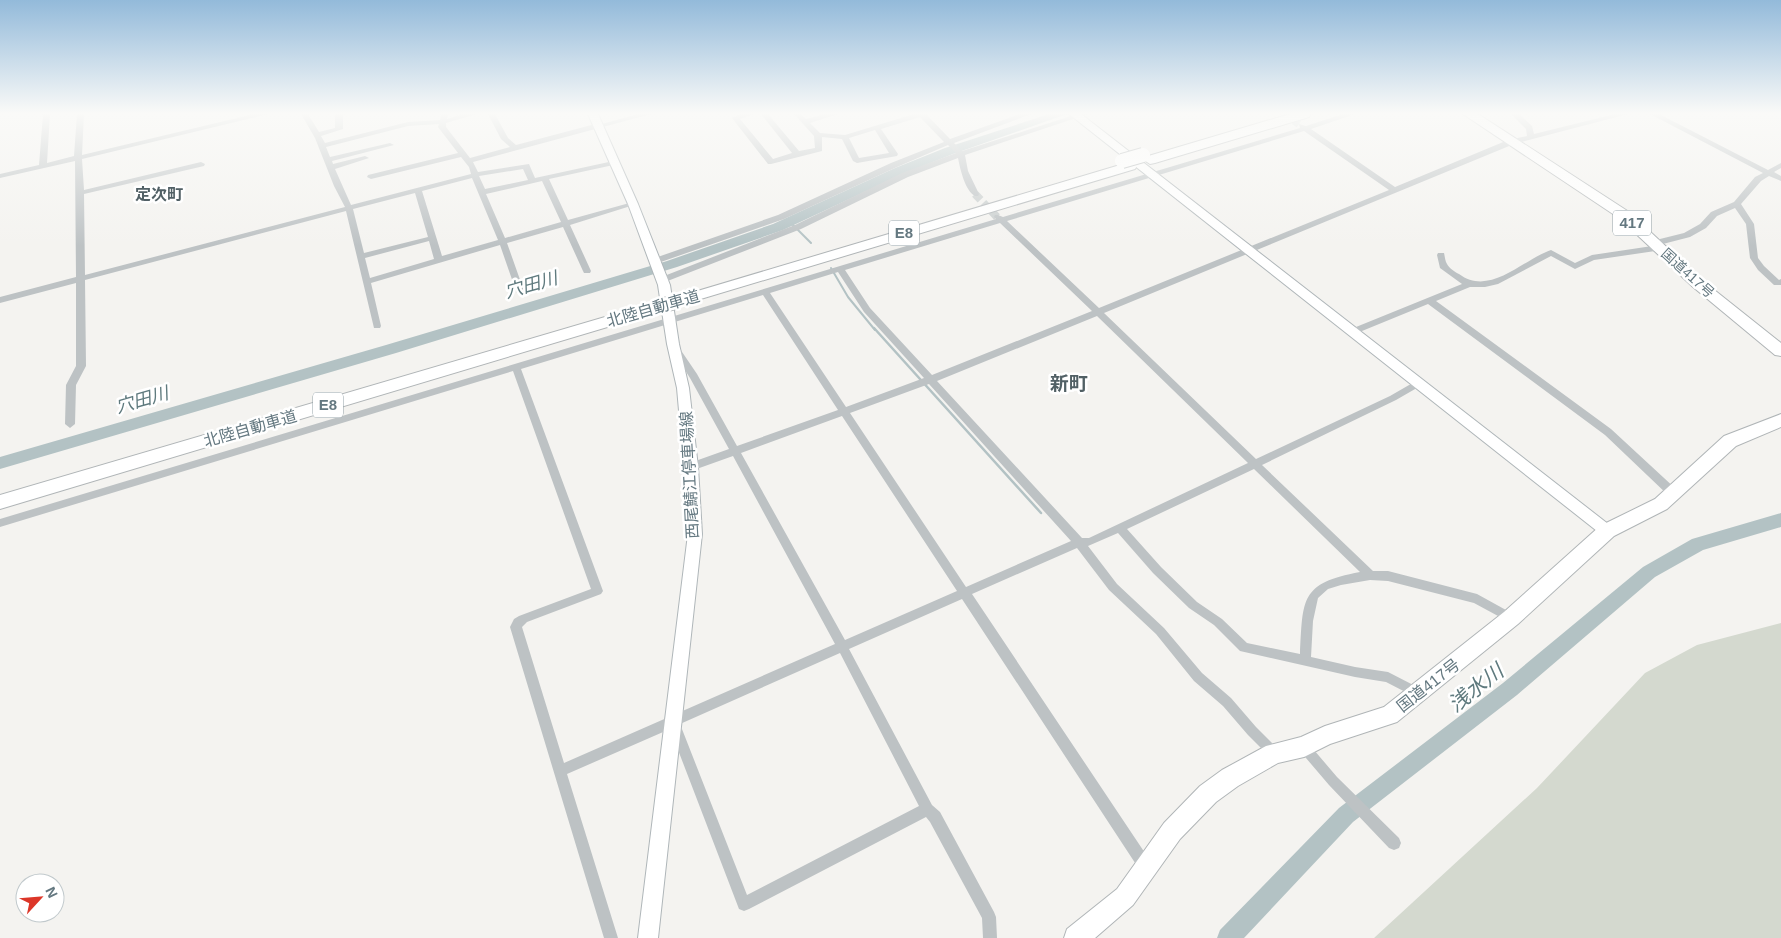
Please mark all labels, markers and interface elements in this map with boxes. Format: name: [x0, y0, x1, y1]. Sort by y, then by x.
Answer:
district label: 定次町: [135, 186, 183, 203]
road number: 417: [1613, 210, 1651, 236]
road number: E8: [889, 220, 919, 246]
street label: 国道417号: [1658, 245, 1718, 301]
water label: 穴田川: [502, 267, 562, 302]
street label: 北陸自動車道: [605, 287, 702, 330]
district label: 新町: [1050, 373, 1088, 394]
water label: 穴田川: [113, 382, 173, 417]
road number: E8: [313, 392, 343, 418]
street label: 北陸自動車道: [202, 407, 299, 450]
street label: 西尾鯖江停車場線: [678, 411, 701, 539]
street label: 国道417号: [1394, 656, 1463, 715]
water label: 浅水川: [1444, 658, 1509, 716]
north arrow: [15, 873, 65, 923]
text: N: [42, 884, 61, 900]

